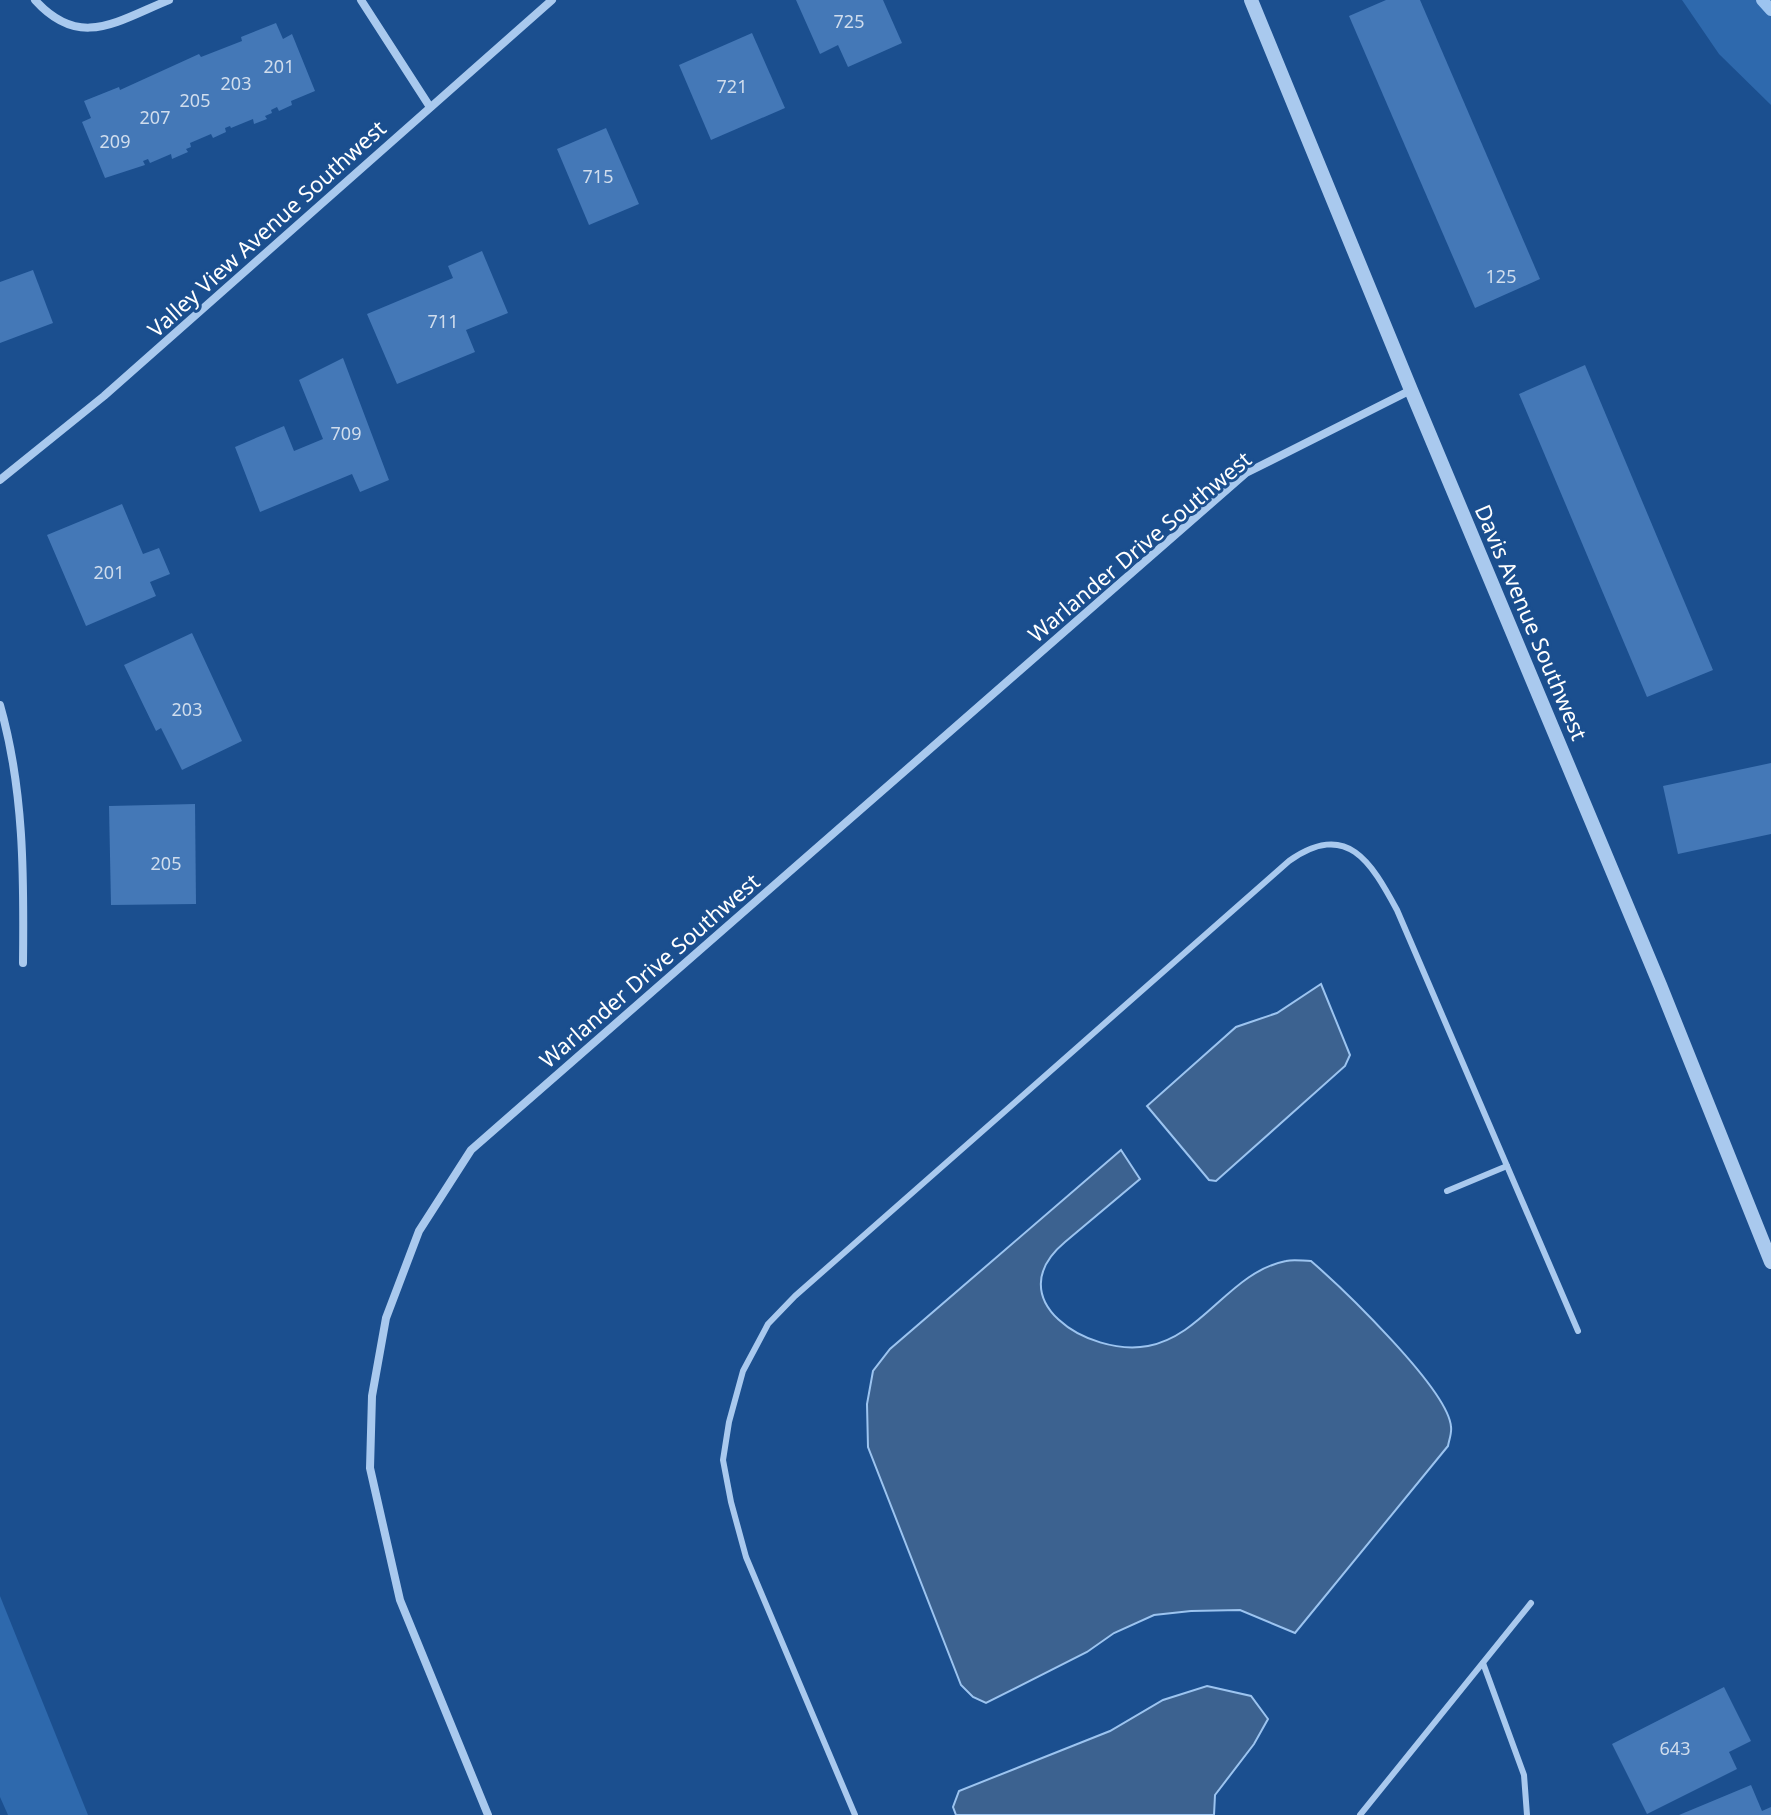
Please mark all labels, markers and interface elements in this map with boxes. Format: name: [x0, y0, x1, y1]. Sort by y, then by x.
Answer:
house number: 725: [834, 9, 864, 33]
house number: 201: [264, 54, 294, 78]
house number: 203: [221, 71, 251, 95]
house number: 721: [717, 74, 747, 98]
house number: 205: [180, 88, 210, 112]
house number: 207: [140, 105, 170, 129]
street label: Valley View Avenue Southwest: [140, 113, 392, 343]
house number: 209: [100, 129, 130, 153]
house number: 715: [583, 164, 613, 188]
house number: 125: [1486, 264, 1516, 288]
house number: 711: [428, 309, 458, 333]
house number: 709: [331, 421, 361, 445]
street label: Warlander Drive Southwest: [1021, 444, 1257, 648]
street label: Davis Avenue Southwest: [1469, 500, 1595, 744]
house number: 201: [94, 560, 124, 584]
house number: 203: [172, 697, 202, 721]
house number: 205: [151, 851, 181, 875]
street label: Warlander Drive Southwest: [533, 866, 766, 1074]
house number: 643: [1660, 1736, 1690, 1760]

